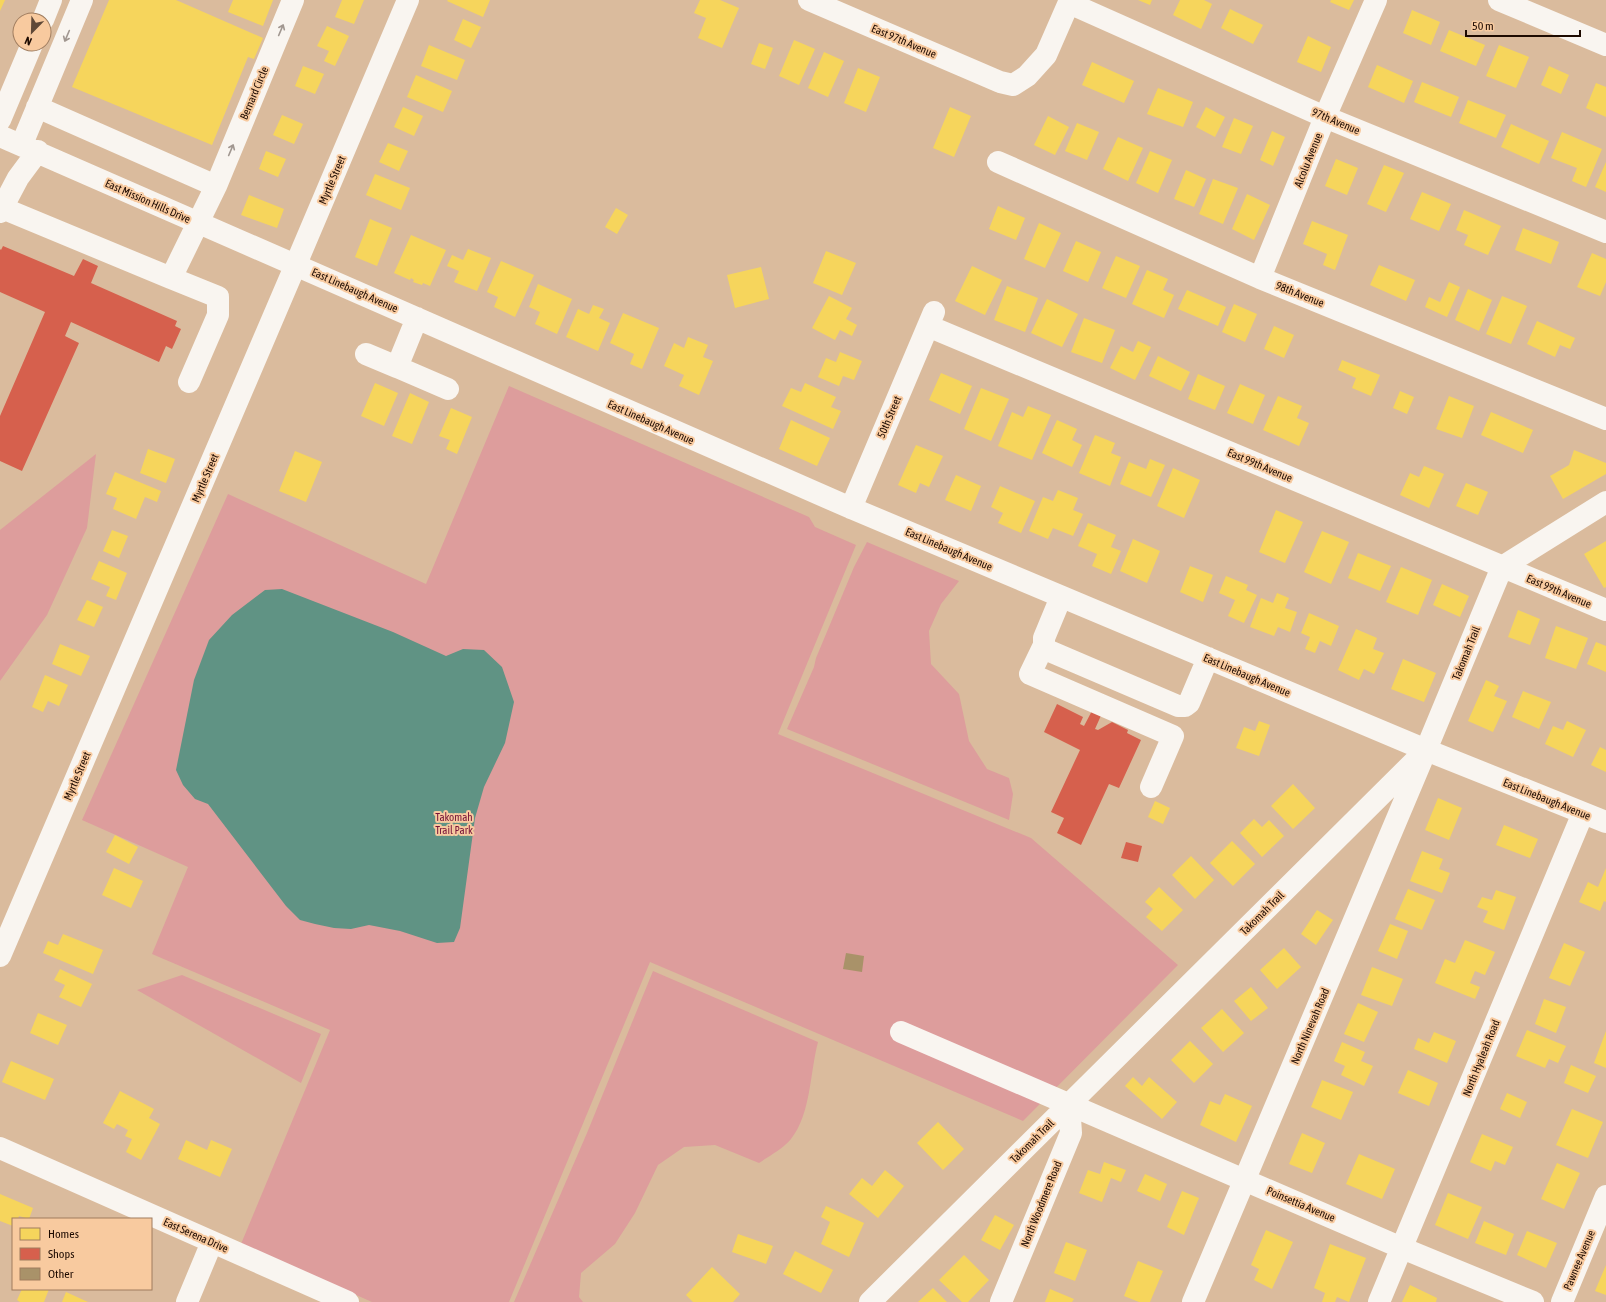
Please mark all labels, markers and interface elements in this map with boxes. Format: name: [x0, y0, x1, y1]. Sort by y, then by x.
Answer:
north arrow: [12, 12, 52, 52]
scale bar: [1466, 12, 1580, 38]
text: 50 m: [1472, 19, 1494, 33]
street label: East 97th Avenue: [870, 22, 938, 60]
one-way arrow: [277, 24, 285, 36]
one-way arrow: [62, 30, 70, 42]
text: N: [23, 34, 33, 48]
street label: Bernard Circle: [237, 65, 271, 121]
street label: 97th Avenue: [1310, 106, 1362, 136]
street label: Alcolu Avenue: [1292, 131, 1324, 189]
one-way arrow: [227, 144, 235, 156]
street label: Myrtle Street: [316, 154, 348, 206]
street label: East Mission Hills Drive: [104, 177, 192, 225]
street label: East Linebaugh Avenue: [310, 266, 400, 314]
street label: 98th Avenue: [1274, 279, 1326, 309]
street label: 50th Street: [875, 394, 903, 440]
street label: East Linebaugh Avenue: [606, 398, 696, 446]
street label: East 99th Avenue: [1226, 446, 1294, 484]
street label: Myrtle Street: [189, 452, 221, 504]
street label: East Linebaugh Avenue: [904, 525, 994, 573]
street label: East 99th Avenue: [1525, 572, 1593, 610]
street label: Takomah Trail: [1450, 624, 1482, 681]
street label: East Linebaugh Avenue: [1202, 651, 1292, 699]
street label: Myrtle Street: [61, 750, 93, 802]
street label: East Linebaugh Avenue: [1502, 776, 1592, 822]
park label: Takomah Trail Park: [435, 811, 473, 836]
street label: Takomah Trail: [1238, 889, 1286, 937]
street label: North Ninevah Road: [1289, 986, 1331, 1066]
street label: North Hyaleah Road: [1460, 1018, 1502, 1098]
street label: Takomah Trail: [1008, 1117, 1056, 1165]
street label: North Woodmere Road: [1018, 1159, 1064, 1249]
street label: Poinsettia Avenue: [1265, 1184, 1337, 1224]
street label: East Serena Drive: [162, 1215, 230, 1255]
legend: [12, 1218, 152, 1290]
text: Homes: [48, 1227, 79, 1241]
street label: Pawnee Avenue: [1561, 1228, 1597, 1292]
text: Shops: [48, 1247, 74, 1261]
text: Other: [48, 1267, 74, 1281]

